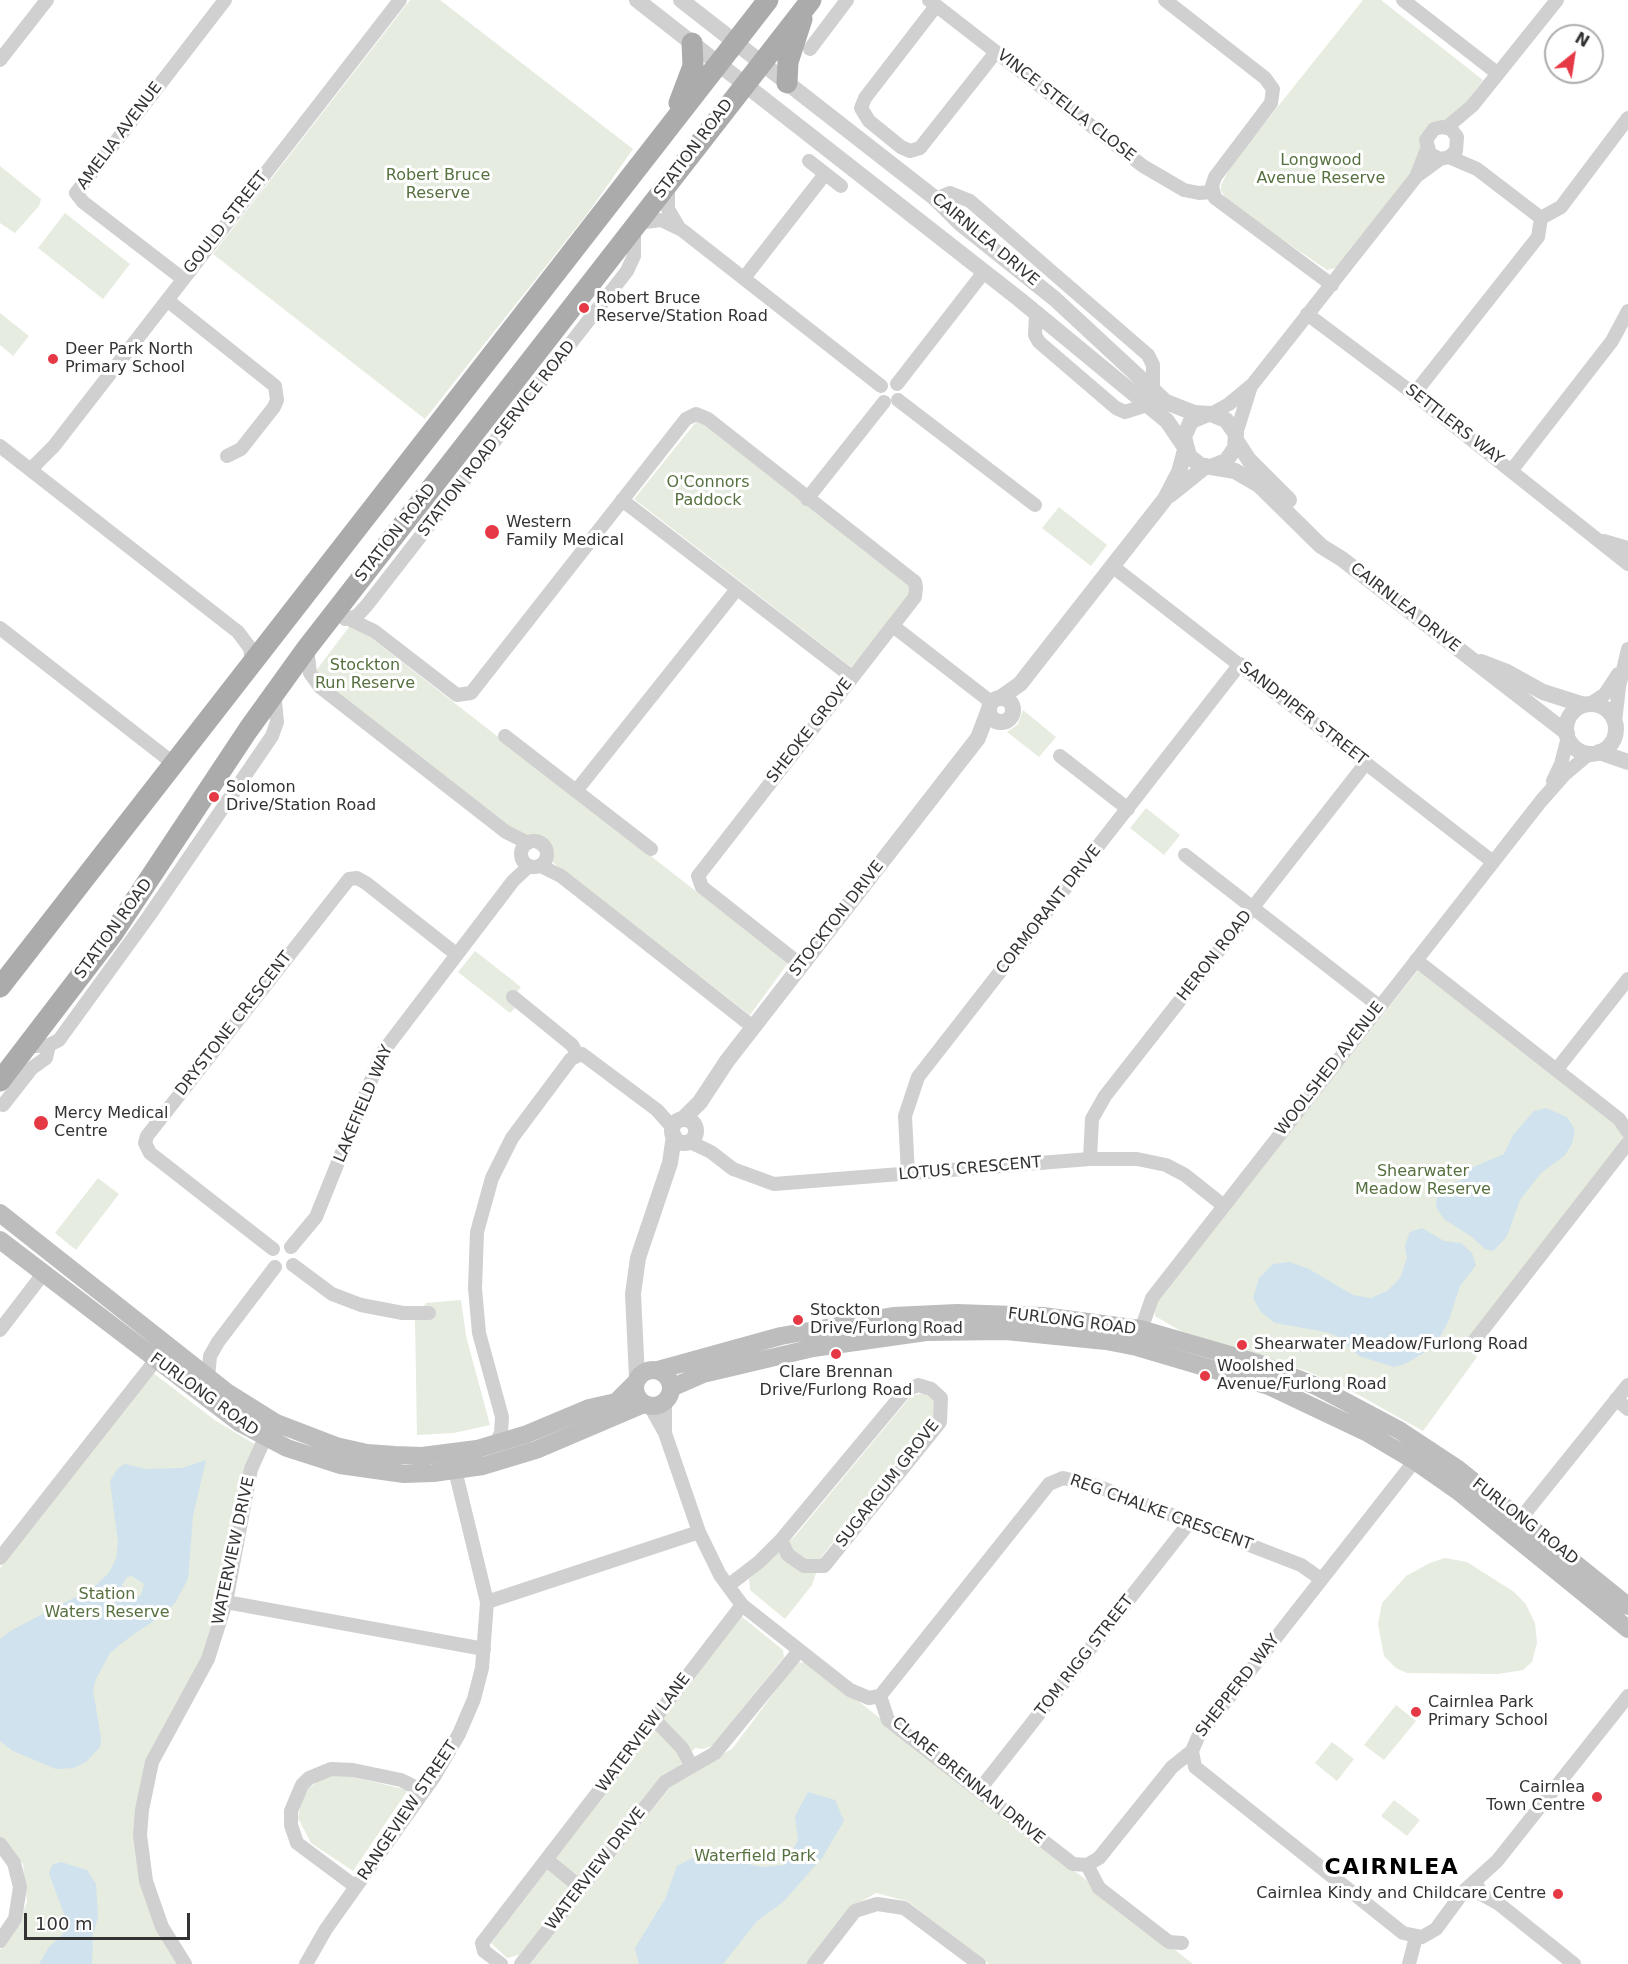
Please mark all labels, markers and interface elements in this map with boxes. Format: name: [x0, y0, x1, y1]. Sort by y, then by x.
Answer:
north arrow: [1544, 24, 1604, 84]
text: N: [1572, 28, 1593, 51]
street label: VINCE STELLA CLOSE: [993, 46, 1139, 166]
street label: AMELIA AVENUE: [73, 79, 167, 193]
street label: STATION ROAD: [650, 96, 738, 202]
park label: Longwood Avenue Reserve: [1257, 151, 1385, 189]
park label: Robert Bruce Reserve: [386, 166, 490, 204]
street label: GOULD STREET: [180, 168, 272, 278]
street label: CAIRNLEA DRIVE: [927, 190, 1043, 290]
place label: Robert Bruce Reserve/Station Road: [596, 289, 768, 327]
marker: Robert Bruce Reserve/Station Road: [577, 301, 591, 315]
street label: STATION ROAD SERVICE ROAD: [414, 337, 580, 541]
place label: Deer Park North Primary School: [65, 340, 193, 378]
marker: Deer Park North Primary School: [46, 352, 60, 366]
street label: SETTLERS WAY: [1401, 381, 1507, 469]
park label: O'Connors Paddock: [667, 473, 749, 511]
street label: STATION ROAD: [352, 480, 440, 586]
place label: Western Family Medical: [506, 513, 624, 551]
marker: Western Family Medical: [483, 523, 501, 541]
street label: CAIRNLEA DRIVE: [1346, 559, 1464, 657]
park label: Stockton Run Reserve: [315, 656, 415, 694]
street label: SANDPIPER STREET: [1235, 658, 1371, 770]
street label: SHEOKE GROVE: [763, 675, 857, 787]
place label: Solomon Drive/Station Road: [226, 778, 376, 816]
marker: Solomon Drive/Station Road: [207, 790, 221, 804]
street label: CORMORANT DRIVE: [993, 842, 1105, 978]
street label: STOCKTON DRIVE: [786, 857, 888, 981]
street label: STATION ROAD: [71, 875, 157, 983]
street label: HERON ROAD: [1174, 907, 1256, 1005]
street label: DRYSTONE CRESCENT: [172, 948, 296, 1100]
street label: WOOLSHED AVENUE: [1272, 998, 1388, 1140]
street label: LAKEFIELD WAY: [331, 1042, 397, 1166]
place label: Mercy Medical Centre: [54, 1104, 169, 1142]
marker: Mercy Medical Centre: [32, 1114, 50, 1132]
street label: LOTUS CRESCENT: [898, 1153, 1042, 1185]
park label: Shearwater Meadow Reserve: [1355, 1162, 1491, 1200]
place label: Stockton Drive/Furlong Road: [810, 1301, 963, 1339]
street label: FURLONG ROAD: [1007, 1305, 1137, 1339]
marker: Stockton Drive/Furlong Road: [791, 1313, 805, 1327]
place label: Shearwater Meadow/Furlong Road: [1254, 1335, 1528, 1355]
marker: Shearwater Meadow/Furlong Road: [1235, 1338, 1249, 1352]
marker: Clare Brennan Drive/Furlong Road: [829, 1347, 843, 1361]
street label: FURLONG ROAD: [146, 1349, 262, 1441]
place label: Woolshed Avenue/Furlong Road: [1217, 1357, 1387, 1395]
place label: Clare Brennan Drive/Furlong Road: [760, 1363, 912, 1401]
marker: Woolshed Avenue/Furlong Road: [1198, 1369, 1212, 1383]
street label: SUGARGUM GROVE: [832, 1417, 944, 1551]
street label: REG CHALKE CRESCENT: [1067, 1471, 1255, 1555]
street label: WATERVIEW DRIVE: [209, 1475, 259, 1627]
street label: FURLONG ROAD: [1468, 1475, 1582, 1569]
park label: Station Waters Reserve: [44, 1585, 170, 1623]
street label: TOM RIGG STREET: [1032, 1592, 1138, 1720]
street label: SHEPPERD WAY: [1192, 1631, 1284, 1741]
street label: WATERVIEW LANE: [593, 1670, 695, 1796]
place label: Cairnlea Park Primary School: [1428, 1693, 1548, 1731]
marker: Cairnlea Park Primary School: [1409, 1705, 1423, 1719]
street label: CLARE BRENNAN DRIVE: [888, 1713, 1048, 1849]
street label: RANGEVIEW STREET: [354, 1738, 462, 1884]
place label: Cairnlea Town Centre: [1486, 1778, 1585, 1816]
marker: Cairnlea Town Centre: [1590, 1790, 1604, 1804]
street label: WATERVIEW DRIVE: [542, 1804, 650, 1934]
park label: Waterfield Park: [694, 1847, 816, 1867]
district label: CAIRNLEA: [1325, 1855, 1459, 1881]
place label: Cairnlea Kindy and Childcare Centre: [1256, 1884, 1546, 1904]
marker: Cairnlea Kindy and Childcare Centre: [1551, 1887, 1565, 1901]
scale bar: [27, 1901, 194, 1939]
text: 100 m: [35, 1913, 93, 1934]

